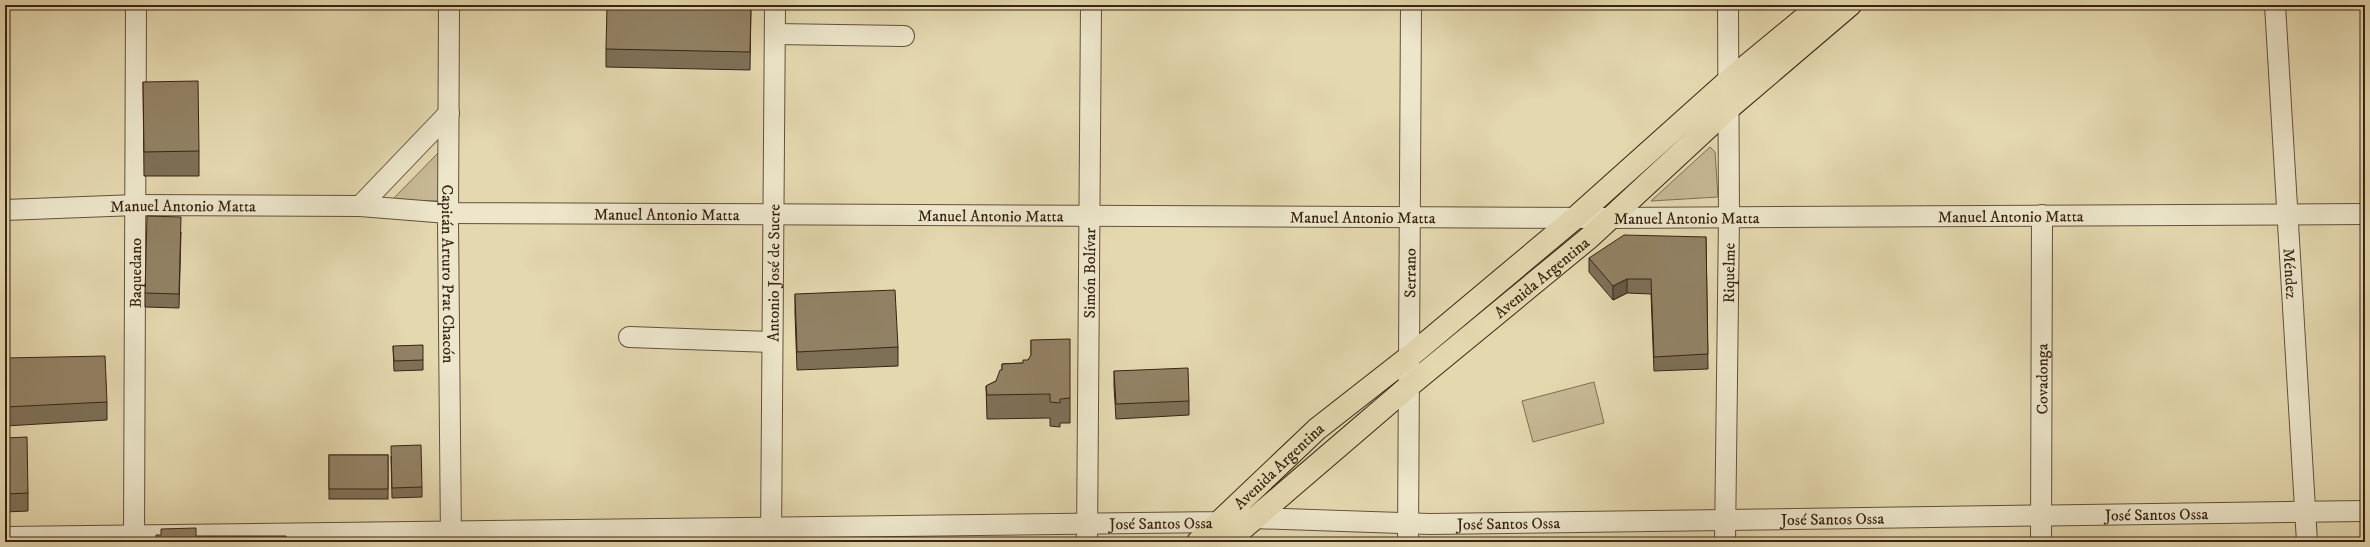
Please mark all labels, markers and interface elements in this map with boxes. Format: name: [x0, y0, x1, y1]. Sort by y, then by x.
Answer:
street label: Capitán Arturo Prat Chacón: [437, 185, 458, 364]
street label: Manuel Antonio Matta: [110, 196, 256, 217]
street label: Antonio José de Sucre: [763, 204, 785, 342]
street label: Manuel Antonio Matta: [594, 205, 740, 225]
street label: Manuel Antonio Matta: [918, 206, 1064, 227]
street label: Manuel Antonio Matta: [1938, 206, 2084, 227]
street label: Manuel Antonio Matta: [1290, 208, 1436, 228]
street label: Manuel Antonio Matta: [1614, 208, 1760, 229]
street label: Simón Bolívar: [1080, 228, 1100, 318]
street label: Avenida Argentina: [1490, 233, 1594, 323]
street label: Baquedano: [126, 238, 146, 308]
street label: Riquelme: [1719, 242, 1740, 303]
street label: Serrano: [1400, 248, 1421, 298]
street label: Méndez: [2279, 248, 2302, 300]
street label: Covadonga: [2032, 343, 2053, 415]
street label: Avenida Argentina: [1230, 418, 1328, 514]
street label: José Santos Ossa: [2103, 504, 2208, 526]
street label: José Santos Ossa: [1779, 509, 1885, 530]
street label: José Santos Ossa: [1107, 513, 1213, 534]
street label: José Santos Ossa: [1455, 513, 1561, 535]

